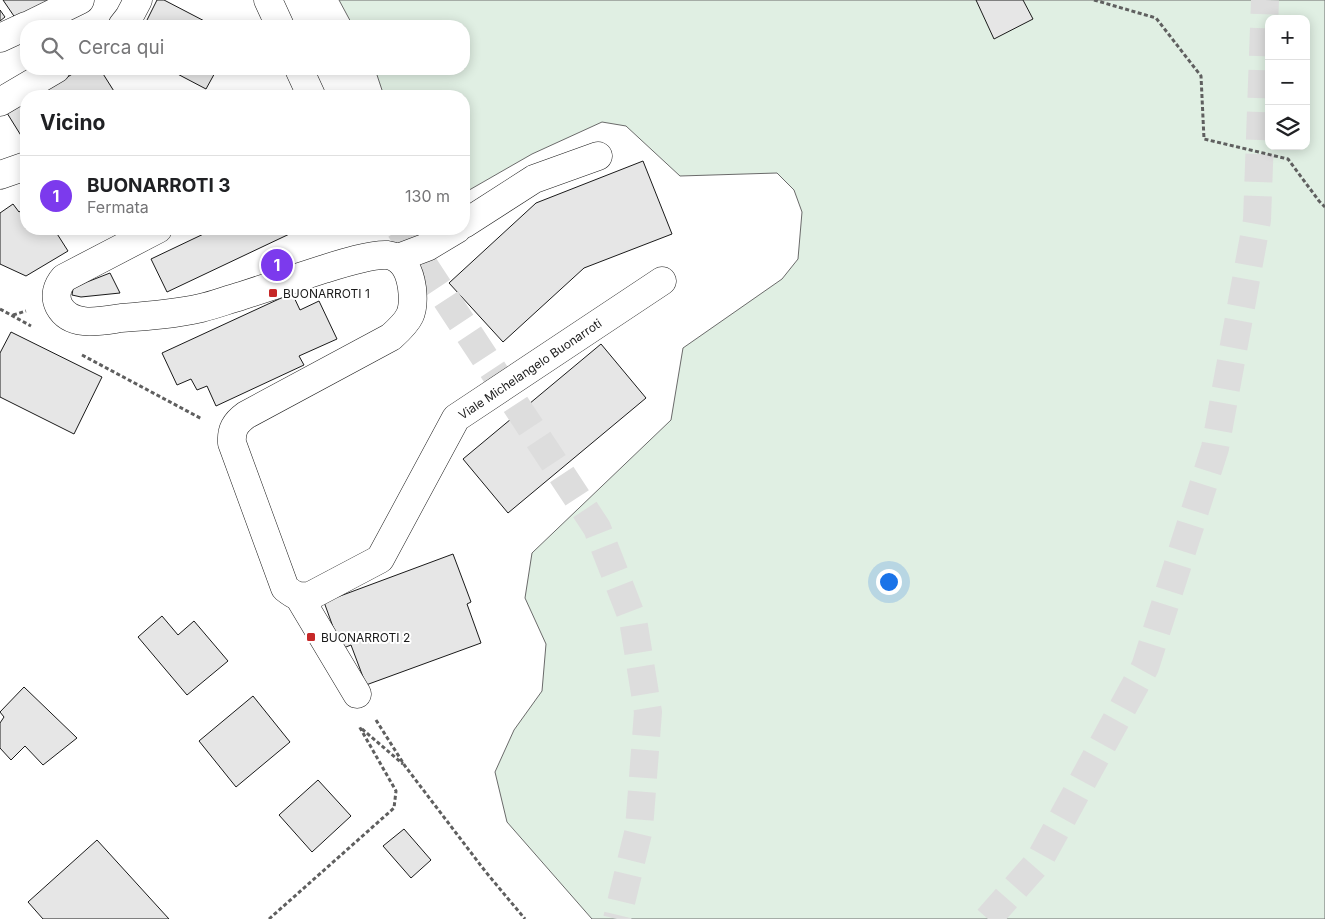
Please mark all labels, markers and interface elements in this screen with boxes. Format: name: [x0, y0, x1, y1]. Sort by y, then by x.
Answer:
map controls: [1265, 15, 1310, 150]
button: +: [1265, 15, 1310, 60]
search box: [20, 20, 470, 75]
icon: search: [38, 34, 66, 62]
text: Cerca qui: [78, 36, 164, 59]
button: −: [1265, 60, 1310, 105]
button: layers: [1265, 105, 1310, 150]
text: Vicino: [40, 110, 105, 135]
text: BUONARROTI 3: [87, 174, 231, 197]
text: 1: [53, 186, 59, 206]
text: 130 m: [405, 186, 450, 206]
text: Fermata: [87, 197, 149, 217]
pin: 1: [261, 246, 293, 284]
place label: BUONARROTI 1: [283, 286, 370, 301]
marker: BUONARROTI 1: [267, 287, 279, 299]
street label: Viale Michelangelo Buonarroti: [456, 315, 605, 423]
your location: [876, 569, 902, 595]
place label: BUONARROTI 2: [321, 630, 410, 645]
marker: BUONARROTI 2: [305, 631, 317, 643]

